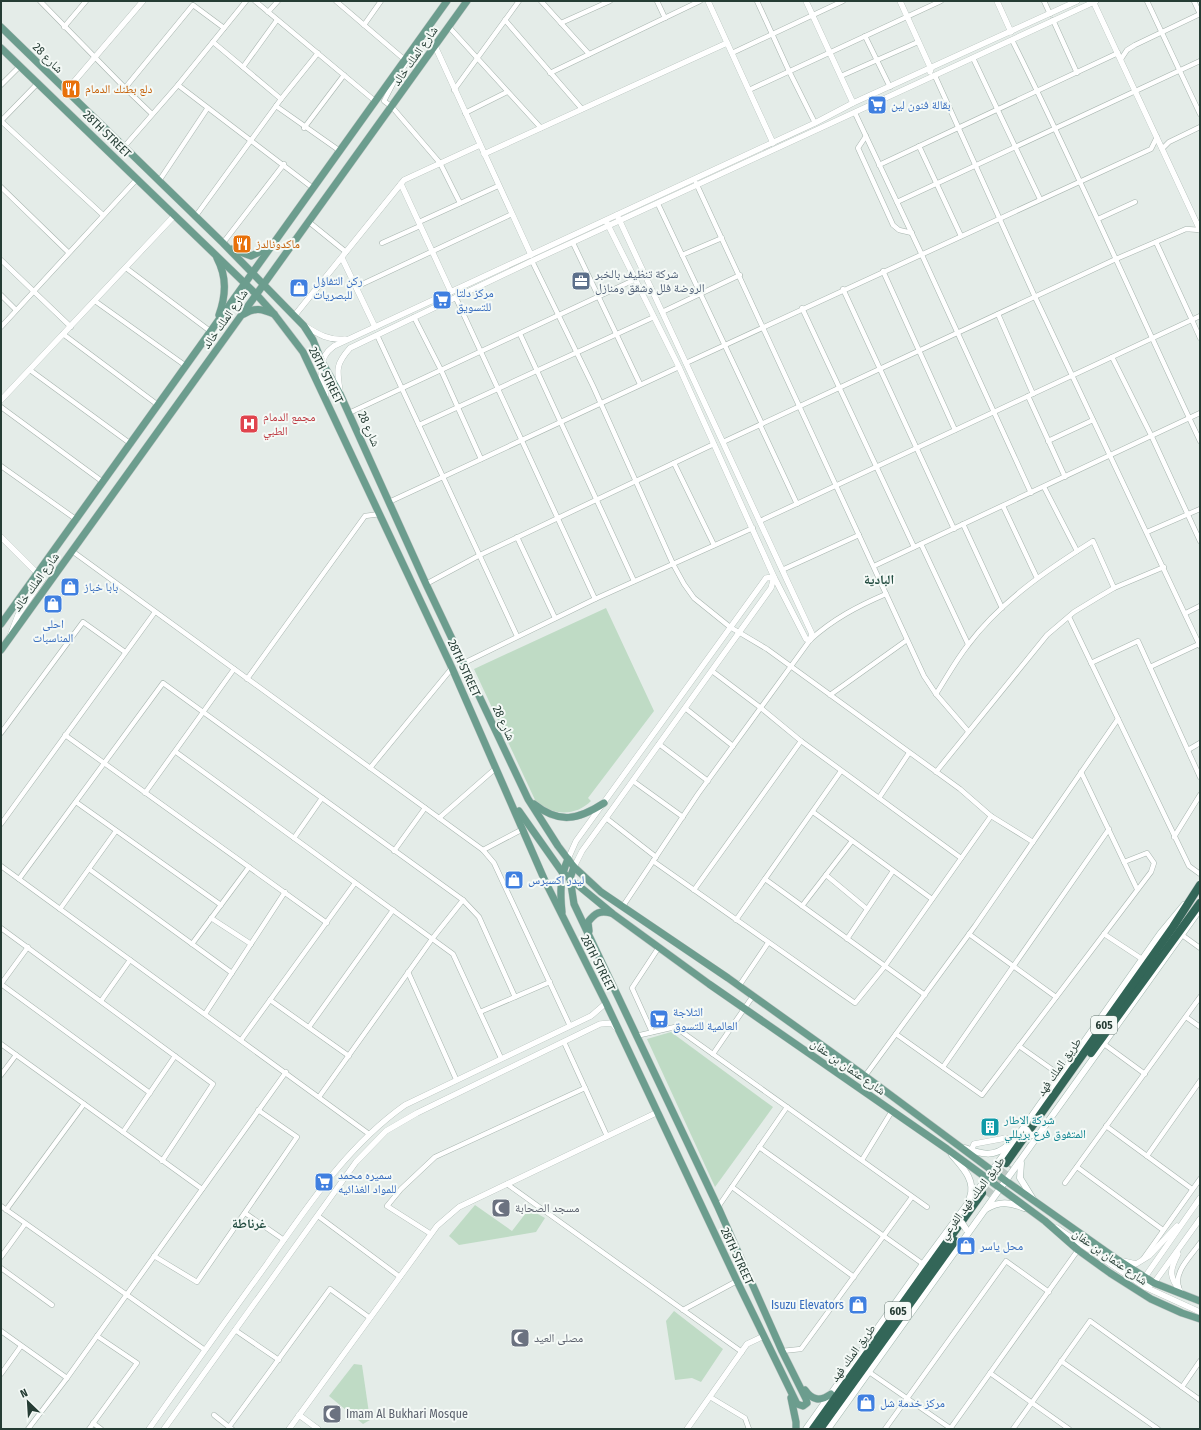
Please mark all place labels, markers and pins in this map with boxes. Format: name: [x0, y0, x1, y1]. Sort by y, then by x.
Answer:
restaurant icon: دلع بطنك الدمام: [60, 78, 82, 100]
place label: دلع بطنك الدمام: [85, 82, 153, 97]
supermarket icon: بقالة فنون لين: [866, 94, 888, 116]
place label: بقالة فنون لين: [891, 98, 951, 112]
restaurant icon: ماكدونالدز: [231, 233, 253, 255]
place label: ماكدونالدز: [255, 237, 300, 251]
place label: شركة تنظيف بالخبر الروضة فلل وشقق ومنازل: [594, 267, 705, 295]
office icon: شركة تنظيف بالخبر الروضة فلل وشقق ومنازل: [570, 270, 592, 292]
place label: ركن التفاؤل للبصريات: [313, 274, 363, 302]
shop icon: ركن التفاؤل للبصريات: [288, 277, 310, 299]
place label: مركز دلتا للتسويق: [456, 286, 494, 314]
supermarket icon: مركز دلتا للتسويق: [431, 289, 453, 311]
place label: مجمع الدمام الطبي: [263, 410, 315, 441]
hospital icon: مجمع الدمام الطبي: [238, 413, 260, 435]
shop icon: بابا خباز: [59, 576, 81, 598]
place label: بابا خباز: [83, 580, 118, 594]
shop icon: احلى المناسبات: [42, 593, 64, 615]
place label: احلى المناسبات: [33, 617, 73, 645]
shop icon: ليدر اكسبرس: [503, 869, 525, 891]
place label: ليدر اكسبرس: [528, 873, 584, 887]
place label: الثلاجة العالمية للتسوق: [673, 1005, 738, 1033]
supermarket icon: الثلاجة العالمية للتسوق: [648, 1008, 670, 1030]
place label: شركة الاطار المتفوق فرع بريللي: [1003, 1113, 1086, 1144]
building icon: شركة الاطار المتفوق فرع بريللي: [979, 1116, 1001, 1138]
place label: سميره محمد للمواد الغذائيه: [338, 1168, 397, 1196]
supermarket icon: سميره محمد للمواد الغذائيه: [313, 1171, 335, 1193]
mosque icon: مسجد الصحابة: [490, 1197, 512, 1219]
place label: مسجد الصحابة: [515, 1201, 579, 1215]
shop icon: محل ياسر: [955, 1235, 977, 1257]
place label: محل ياسر: [979, 1239, 1023, 1253]
shop icon: Isuzu Elevators: [847, 1294, 869, 1316]
place label: Isuzu Elevators: [771, 1298, 844, 1312]
mosque icon: مصلى العيد: [509, 1327, 531, 1349]
place label: مصلى العيد: [534, 1331, 583, 1345]
shop icon: مركز خدمة شل: [855, 1392, 877, 1414]
place label: مركز خدمة شل: [880, 1396, 945, 1410]
mosque icon: Imam Al Bukhari Mosque: [321, 1403, 343, 1425]
place label: Imam Al Bukhari Mosque: [346, 1407, 468, 1421]

